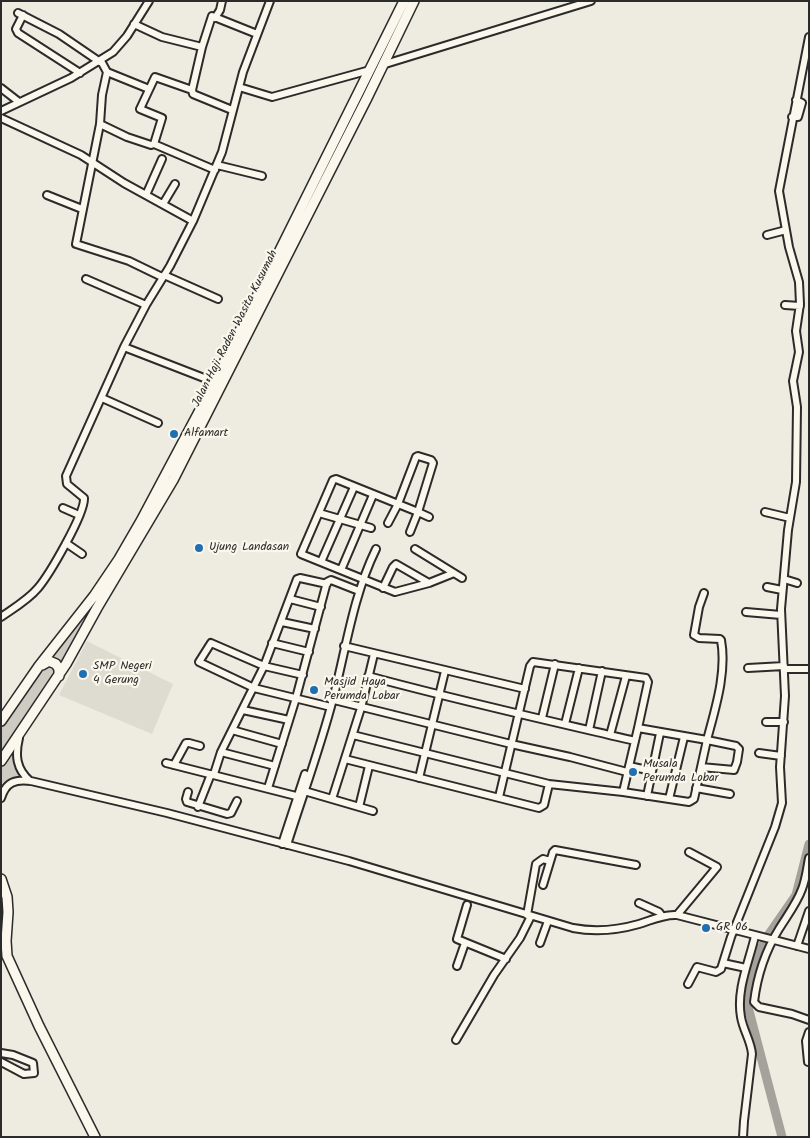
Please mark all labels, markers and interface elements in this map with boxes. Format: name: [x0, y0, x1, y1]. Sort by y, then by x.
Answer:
street label: Jalan Haji Raden Wasita Kusumah: [190, 248, 282, 410]
place label: Alfamart: [184, 427, 228, 441]
marker: Alfamart: [168, 428, 180, 440]
place label: Ujung Landasan: [209, 541, 289, 555]
marker: Ujung Landasan: [193, 542, 205, 554]
place label: SMP Negeri 4 Gerung: [93, 660, 152, 688]
marker: SMP Negeri 4 Gerung: [77, 668, 89, 680]
place label: Masjid Haya Perumda Lobar: [324, 676, 400, 704]
marker: Masjid Haya Perumda Lobar: [308, 684, 320, 696]
place label: Musala Perumda Lobar: [643, 758, 719, 786]
marker: Musala Perumda Lobar: [627, 766, 639, 778]
place label: GR 06: [716, 921, 748, 935]
marker: GR 06: [700, 922, 712, 934]

